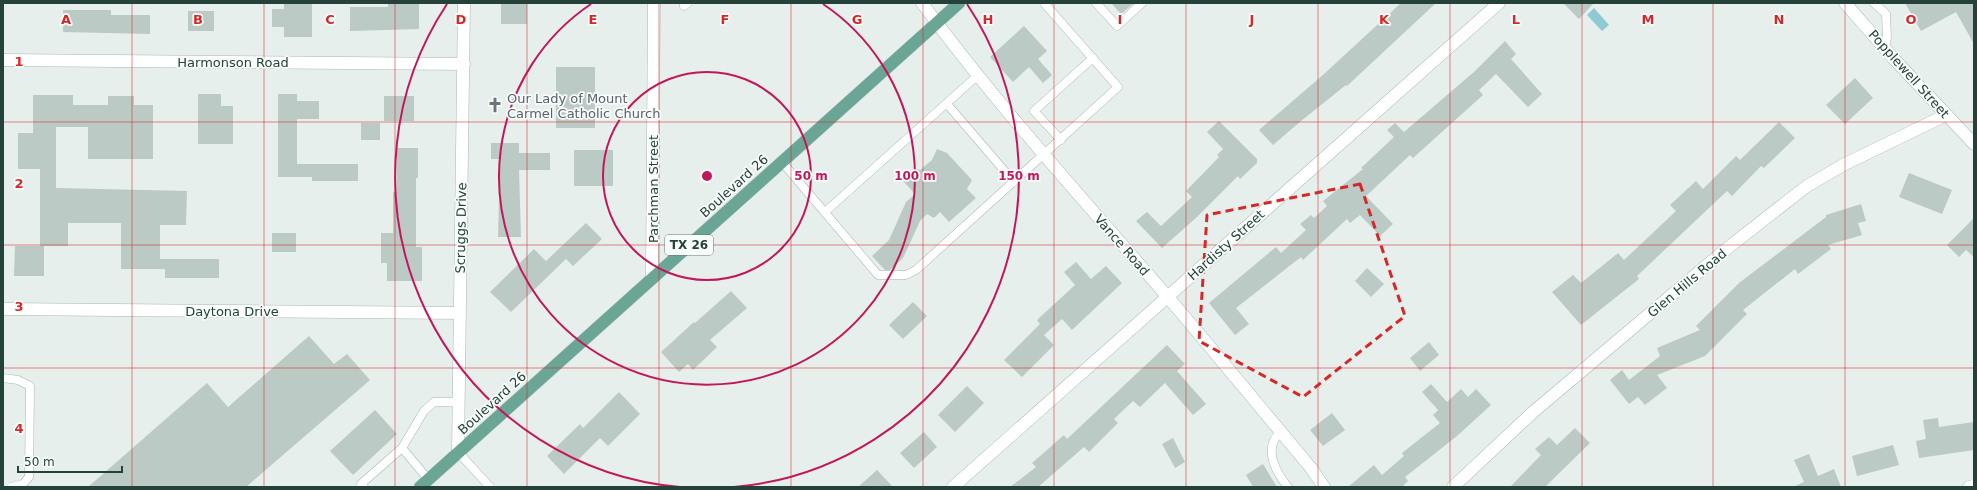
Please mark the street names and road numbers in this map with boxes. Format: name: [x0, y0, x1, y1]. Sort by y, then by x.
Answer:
street label: Popplewell Street: [1866, 27, 1952, 121]
street label: Harmonson Road: [177, 55, 289, 70]
street label: Parchman Street: [646, 135, 661, 243]
street label: Boulevard 26: [697, 152, 771, 220]
street label: Scruggs Drive: [453, 182, 469, 274]
street label: Hardisty Street: [1185, 207, 1267, 283]
street label: Vance Road: [1091, 211, 1153, 279]
road number: TX 26: [665, 235, 713, 255]
street label: Glen Hills Road: [1645, 246, 1729, 320]
street label: Daytona Drive: [185, 304, 279, 319]
street label: Boulevard 26: [455, 369, 529, 437]

